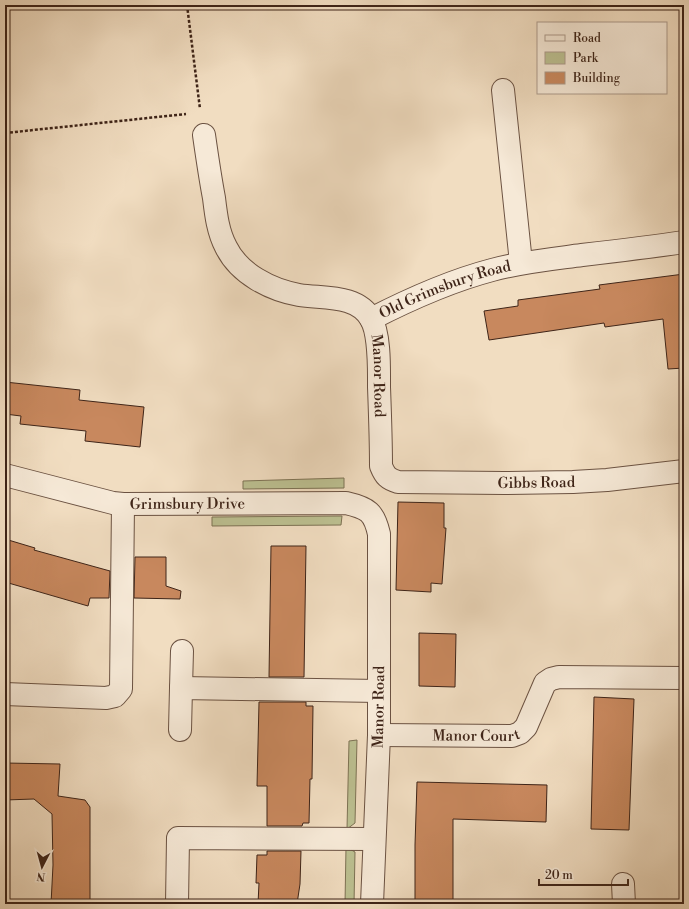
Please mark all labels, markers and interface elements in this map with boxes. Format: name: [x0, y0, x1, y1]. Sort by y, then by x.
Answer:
legend: [537, 22, 667, 94]
text: Road: [573, 31, 601, 46]
text: Park: [573, 51, 599, 66]
text: Building: [572, 71, 621, 86]
street label: Old Grimsbury Road: [376, 256, 513, 323]
street label: Manor Road: [367, 333, 390, 418]
street label: Gibbs Road: [497, 472, 576, 493]
street label: Grimsbury Drive: [130, 494, 245, 513]
street label: Manor Road: [369, 665, 389, 748]
street label: Manor Court: [432, 724, 523, 746]
north arrow: [22, 847, 62, 887]
scale bar: [539, 861, 628, 887]
text: 20 m: [545, 868, 573, 883]
text: N: [36, 869, 46, 883]

